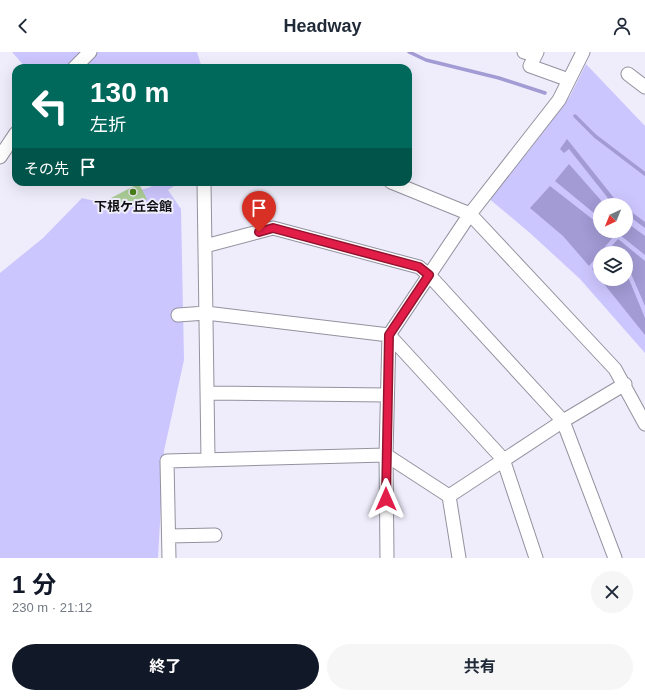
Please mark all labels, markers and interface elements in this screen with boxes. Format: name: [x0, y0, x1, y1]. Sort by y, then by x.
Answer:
icon: back: [12, 15, 34, 37]
icon: person: [611, 15, 633, 37]
text: Headway: [283, 16, 362, 36]
text: 130 m: [90, 77, 169, 108]
icon: left: [24, 80, 76, 132]
text: 左折: [90, 115, 126, 135]
icon: arrive: [77, 156, 99, 178]
text: その先: [24, 160, 69, 177]
marker: 下根ケ丘会館: [128, 187, 138, 197]
pin: [242, 191, 276, 232]
icon: arrive: [248, 197, 270, 219]
north arrow: [593, 198, 633, 238]
map controls: [593, 198, 633, 286]
place label: 下根ケ丘会館: [94, 199, 172, 214]
button: layers: [593, 246, 633, 286]
position arrow: [365, 478, 407, 520]
text: 1 分: [12, 571, 56, 598]
button: close: [591, 571, 633, 613]
text: 230 m · 21:12: [12, 600, 92, 615]
button: 終了: [12, 644, 319, 690]
button: 共有: [327, 644, 633, 690]

